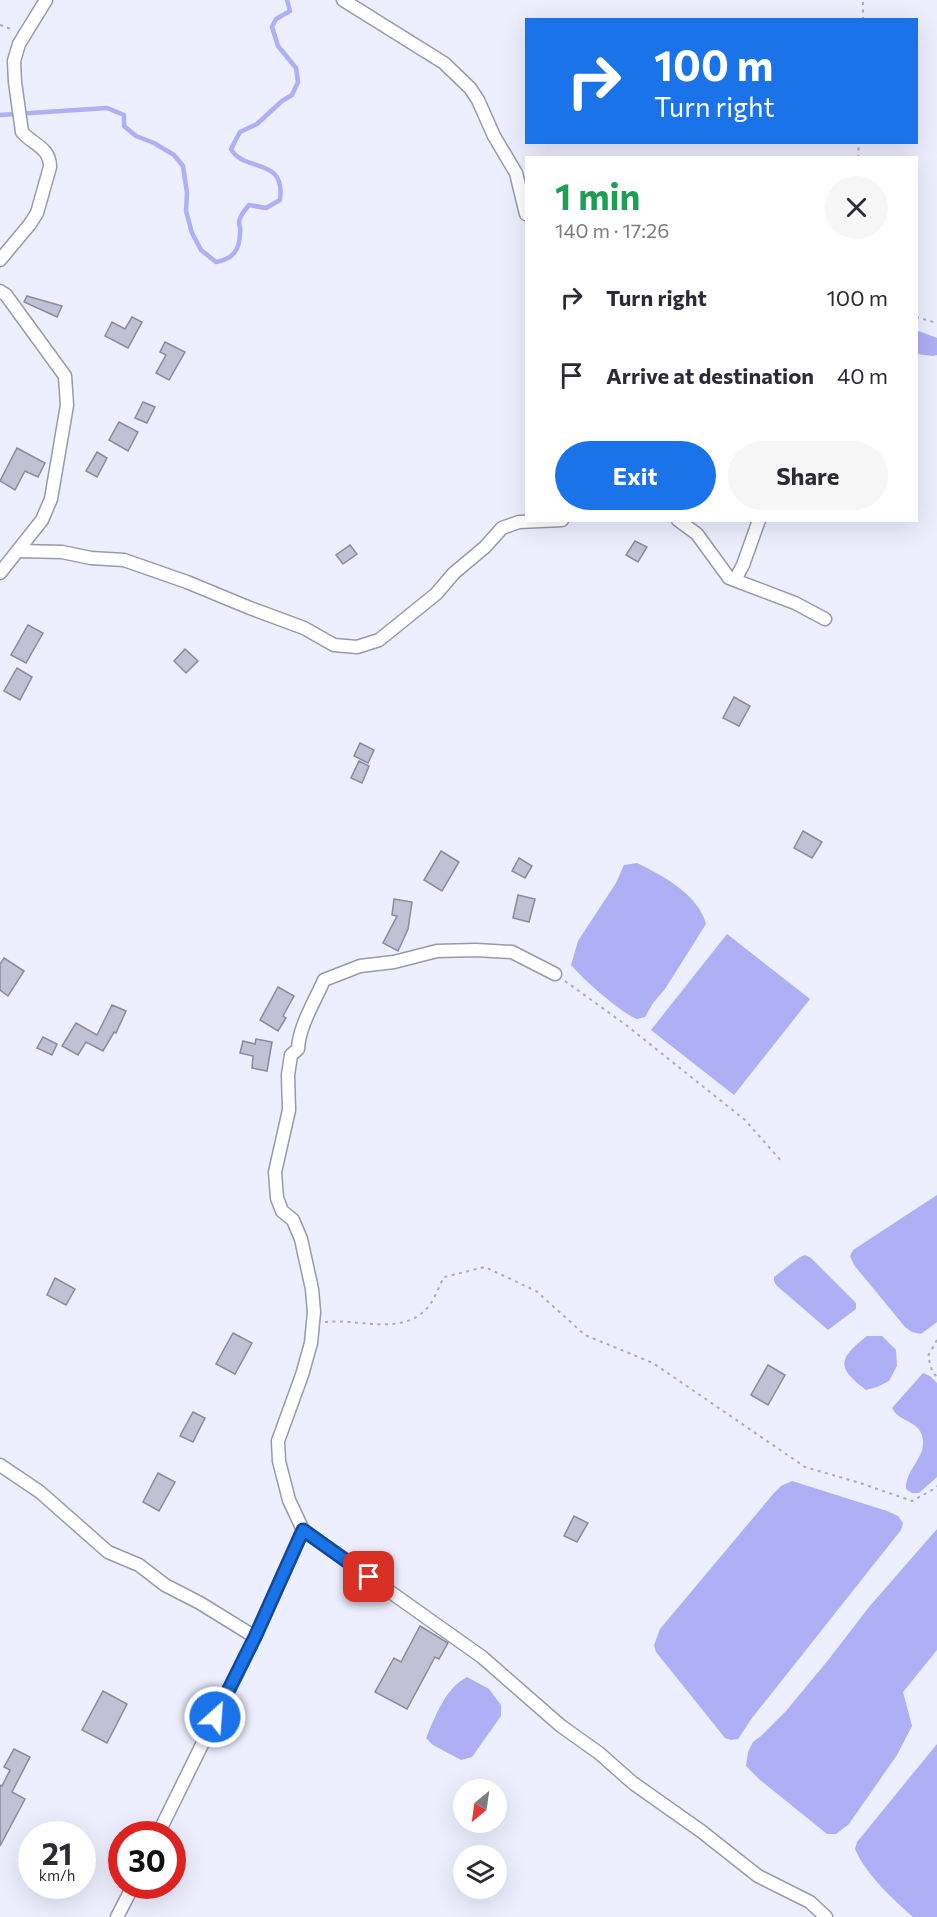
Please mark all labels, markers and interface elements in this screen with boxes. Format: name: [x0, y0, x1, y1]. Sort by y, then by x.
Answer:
text: 100 m: [654, 38, 774, 90]
icon: right: [555, 42, 633, 120]
text: Turn right: [654, 90, 774, 123]
text: 1 min: [555, 173, 640, 217]
button: close: [825, 176, 888, 239]
text: 140 m · 17:26: [555, 218, 669, 242]
icon: right: [555, 281, 588, 314]
text: Turn right: [606, 284, 707, 311]
text: 100 m: [826, 284, 888, 311]
icon: arrive: [555, 359, 588, 392]
text: Arrive at destination: [606, 362, 814, 389]
text: 40 m: [837, 362, 888, 389]
button: Exit: [555, 441, 716, 510]
button: Share: [728, 441, 888, 510]
pin: [343, 1551, 394, 1602]
icon: arrive: [352, 1560, 385, 1593]
position arrow: [183, 1685, 247, 1749]
north arrow: [453, 1779, 507, 1833]
map controls: [453, 1779, 507, 1899]
speed limit sign: 30: [108, 1821, 186, 1899]
text: 21: [42, 1834, 72, 1871]
button: layers: [453, 1845, 507, 1899]
text: km/h: [39, 1866, 75, 1884]

